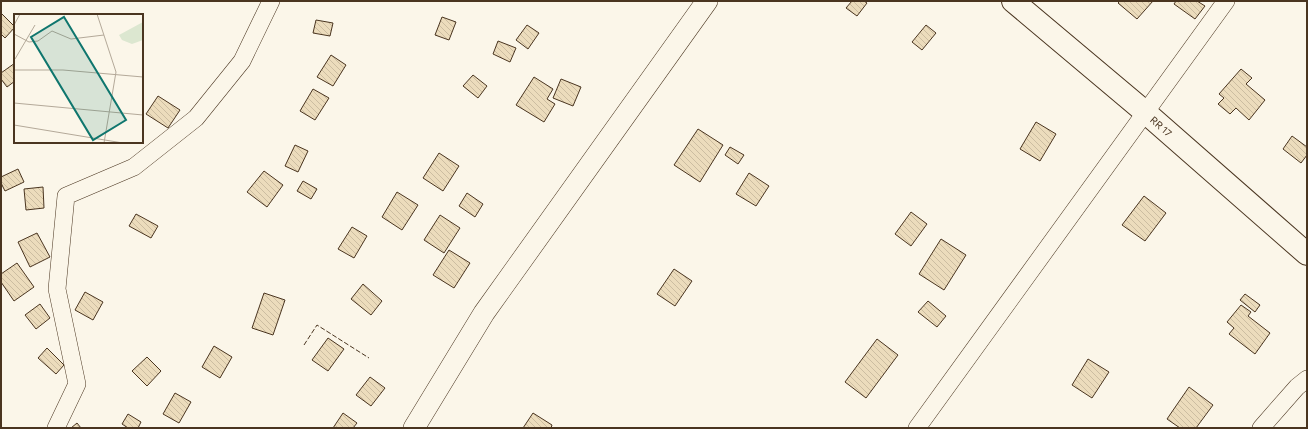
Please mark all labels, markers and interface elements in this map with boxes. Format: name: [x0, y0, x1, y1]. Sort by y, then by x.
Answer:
inset map: [14, 14, 143, 143]
street label: RR 17: [1148, 113, 1175, 139]

